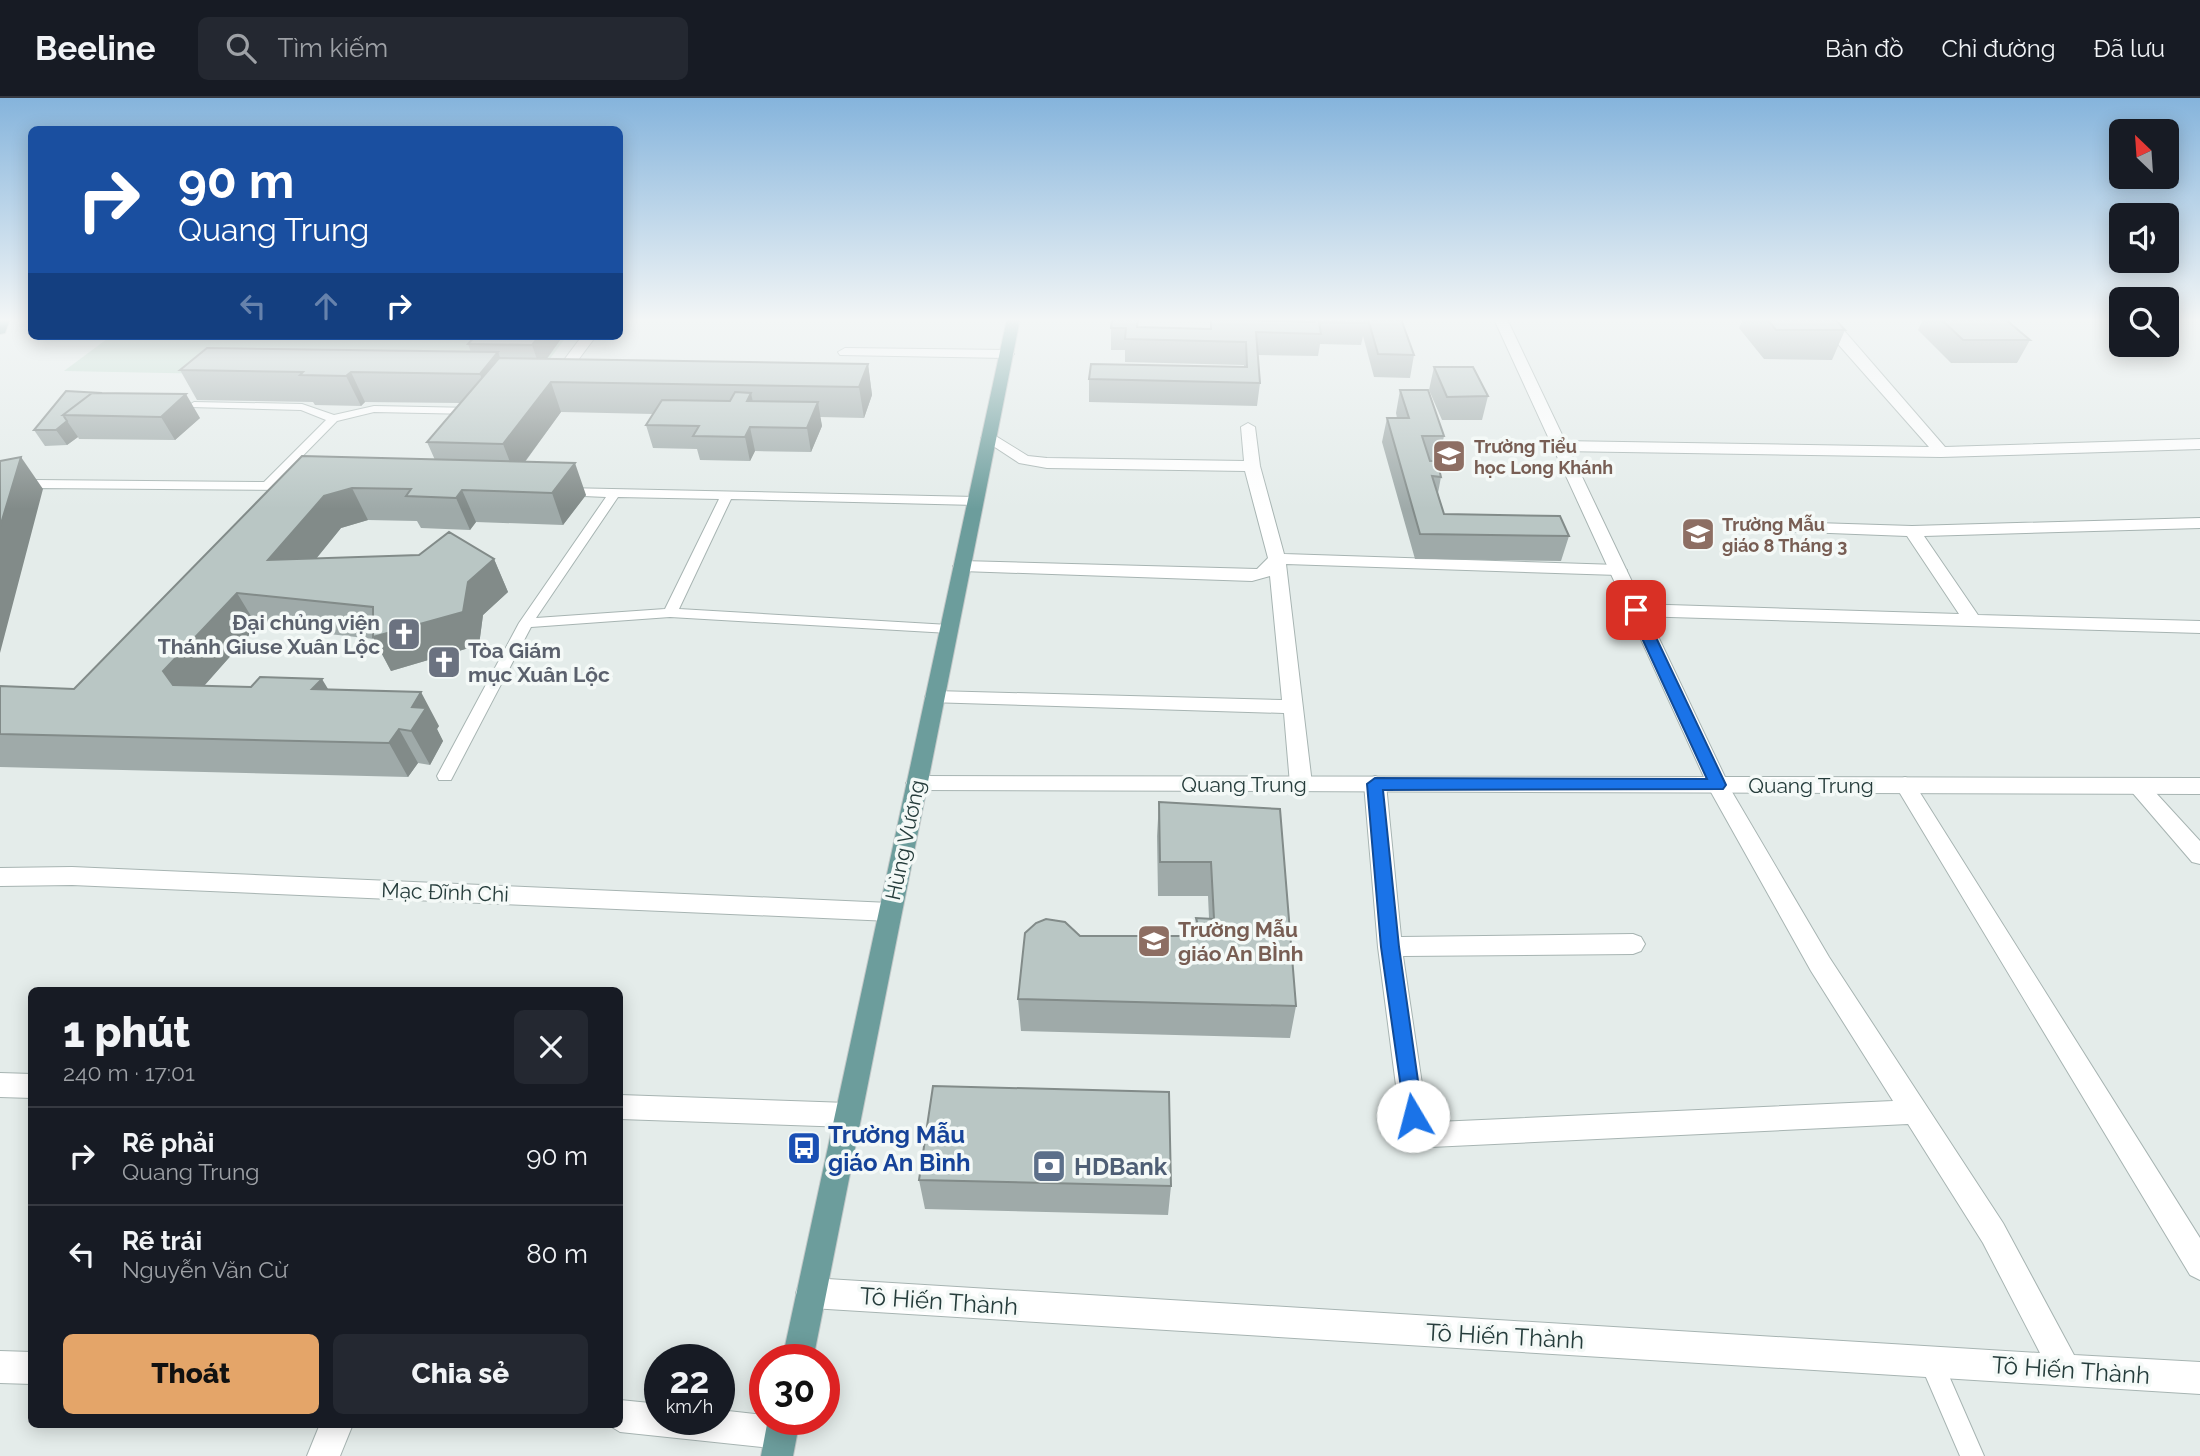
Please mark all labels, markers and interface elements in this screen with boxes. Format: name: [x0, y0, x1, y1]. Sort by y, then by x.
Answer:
search box: [198, 17, 688, 80]
text: Beeline: [35, 29, 156, 68]
icon: search: [222, 29, 260, 67]
text: Tìm kiếm: [278, 33, 388, 63]
text: Bản đồ: [1825, 34, 1903, 63]
text: Chỉ đường: [1941, 34, 2056, 63]
text: Đã lưu: [2094, 34, 2165, 63]
north arrow: [2109, 119, 2179, 189]
map controls: [2109, 119, 2179, 357]
text: 90 m: [178, 152, 294, 209]
icon: right: [63, 154, 154, 245]
button: sound: [2109, 203, 2179, 273]
text: Quang Trung: [178, 211, 369, 248]
icon: left: [234, 287, 272, 325]
icon: ahead: [307, 287, 345, 325]
icon: right: [380, 287, 418, 325]
button: search: [2109, 287, 2179, 357]
place label: Trường Tiểu học Long Khánh: [1474, 436, 1613, 478]
school or university icon: Trường Tiểu học Long Khánh: [1430, 437, 1468, 475]
place label: Trường Mẫu giáo 8 Tháng 3: [1722, 514, 1847, 556]
school or university icon: Trường Mẫu giáo 8 Tháng 3: [1679, 515, 1717, 553]
pin: [1606, 580, 1666, 640]
icon: arrive: [1617, 591, 1655, 629]
place label: Đại chủng viện Thánh Giuse Xuân Lộc: [158, 610, 380, 659]
church icon: Đại chủng viện Thánh Giuse Xuân Lộc: [385, 615, 423, 653]
place label: Tòa Giám mục Xuân Lộc: [468, 638, 610, 687]
church icon: Tòa Giám mục Xuân Lộc: [425, 643, 463, 681]
street label: Quang Trung: [1181, 772, 1307, 797]
street label: Quang Trung: [1748, 773, 1874, 798]
street label: Hùng Vương: [880, 778, 930, 902]
street label: Mạc Đĩnh Chi: [381, 877, 509, 907]
place label: Trường Mẫu giáo An BÌnh: [1178, 917, 1303, 966]
school or university icon: Trường Mẫu giáo An BÌnh: [1135, 922, 1173, 960]
text: 1 phút: [63, 1008, 190, 1057]
button: close: [514, 1010, 588, 1084]
text: 240 m · 17:01: [63, 1059, 195, 1086]
position arrow: [1376, 1079, 1450, 1153]
place label: Trường Mẫu giáo An Bình: [828, 1120, 971, 1177]
text: Rẽ phải: [122, 1128, 214, 1158]
bus stop icon: Trường Mẫu giáo An Bình: [785, 1129, 823, 1167]
icon: right: [63, 1137, 101, 1175]
text: 90 m: [526, 1141, 588, 1171]
bank icon: HDBank: [1030, 1147, 1068, 1185]
place label: HDBank: [1074, 1152, 1168, 1181]
text: Quang Trung: [122, 1158, 260, 1185]
text: Rẽ trái: [122, 1226, 202, 1256]
icon: left: [63, 1235, 101, 1273]
text: 80 m: [526, 1239, 588, 1269]
text: Nguyễn Văn Cừ: [122, 1256, 288, 1283]
street label: Tô Hiến Thành: [859, 1281, 1019, 1321]
street label: Tô Hiến Thành: [1425, 1317, 1585, 1355]
button: Thoát: [63, 1334, 319, 1414]
button: Chia sẻ: [333, 1334, 588, 1414]
speed limit sign: 30: [749, 1344, 840, 1435]
street label: Tô Hiến Thành: [1991, 1350, 2151, 1390]
text: 22: [670, 1360, 709, 1401]
text: km/h: [666, 1396, 713, 1417]

